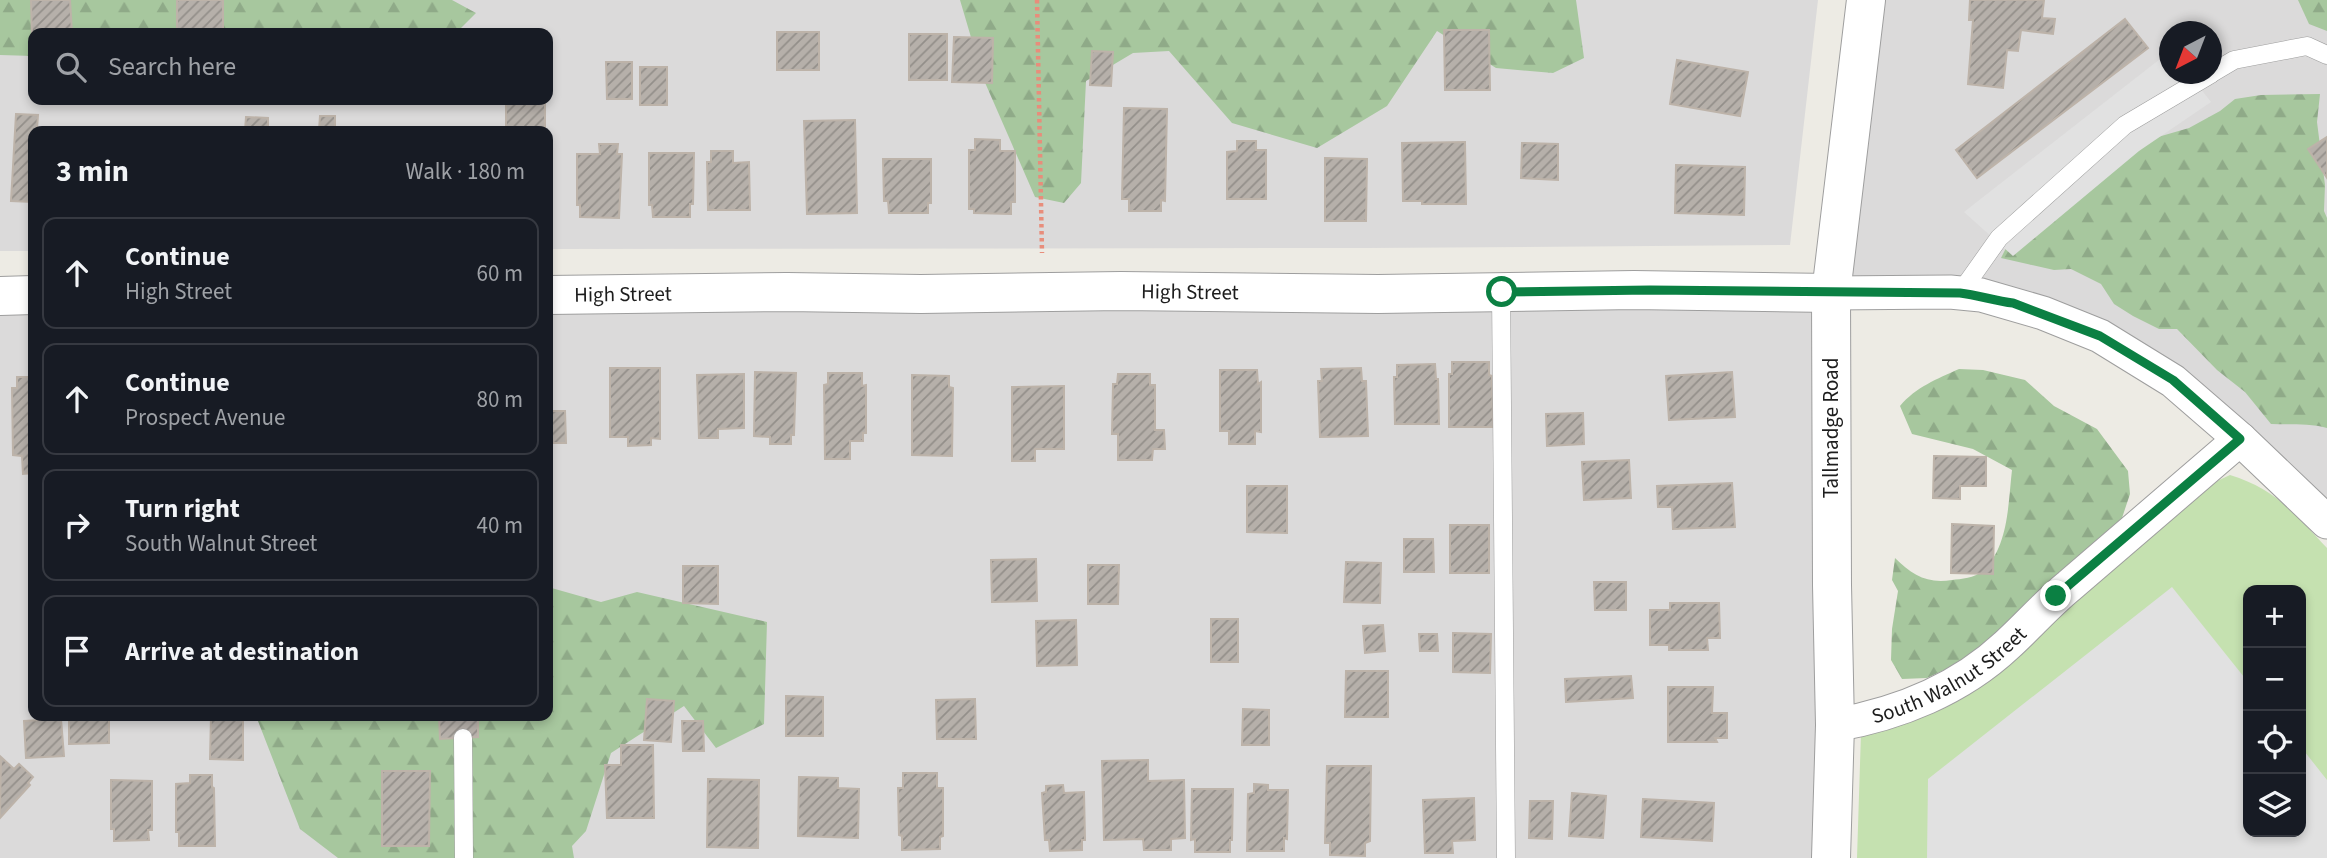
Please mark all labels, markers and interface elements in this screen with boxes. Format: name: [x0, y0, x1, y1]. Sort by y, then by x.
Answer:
north arrow: [2159, 21, 2222, 84]
search box: [28, 28, 553, 105]
icon: search: [52, 48, 90, 86]
text: Search here: [108, 48, 236, 85]
text: 3 min: [56, 150, 129, 193]
text: Walk · 180 m: [406, 155, 525, 188]
text: Continue: [125, 238, 230, 275]
icon: ahead: [58, 254, 96, 292]
text: 60 m: [476, 257, 523, 290]
text: High Street: [125, 275, 232, 308]
street label: High Street: [1141, 276, 1239, 307]
route start: [1486, 276, 1517, 307]
street label: High Street: [574, 278, 672, 310]
street label: Tallmadge Road: [1816, 358, 1846, 498]
text: Continue: [125, 364, 230, 401]
icon: ahead: [58, 380, 96, 418]
text: 80 m: [476, 383, 523, 416]
text: Prospect Avenue: [125, 401, 286, 434]
text: Turn right: [125, 490, 240, 527]
icon: right: [58, 506, 96, 544]
text: 40 m: [476, 509, 523, 542]
text: South Walnut Street: [125, 527, 317, 560]
route end: [2040, 580, 2071, 611]
map controls: [2243, 585, 2306, 837]
button: +: [2243, 585, 2306, 648]
street label: South Walnut Street: [1868, 619, 2033, 731]
icon: arrive: [58, 632, 96, 670]
text: Arrive at destination: [125, 633, 359, 670]
button: −: [2243, 648, 2306, 711]
button: locate: [2243, 711, 2306, 774]
button: layers: [2243, 774, 2306, 837]

